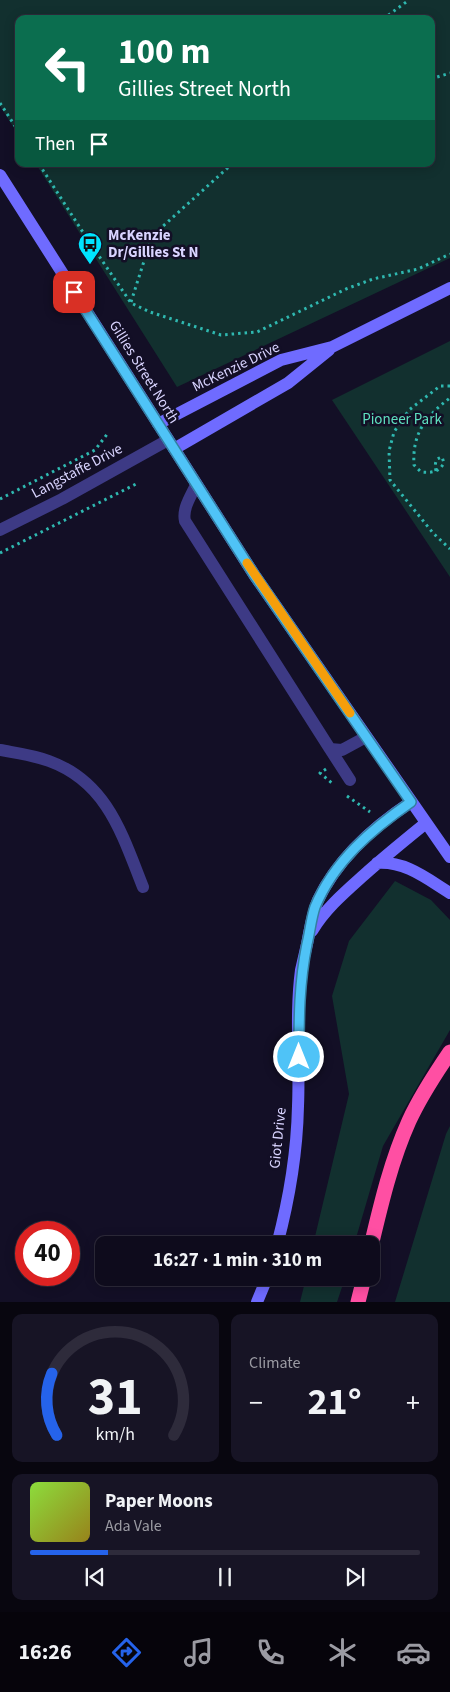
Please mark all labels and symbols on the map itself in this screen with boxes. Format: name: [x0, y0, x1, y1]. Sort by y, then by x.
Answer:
place label: McKenzie Dr/Gillies St N: [108, 225, 199, 263]
bus stop icon: McKenzie Dr/Gillies St N: [77, 231, 103, 265]
pin: [53, 271, 95, 313]
street label: Gillies Street North: [104, 316, 184, 428]
street label: McKenzie Drive: [189, 337, 283, 397]
park label: Pioneer Park: [362, 409, 442, 430]
street label: Langstaffe Drive: [28, 438, 126, 504]
position arrow: [272, 1030, 324, 1082]
street label: Giot Drive: [264, 1106, 292, 1170]
speed limit sign: 40: [15, 1221, 80, 1286]

